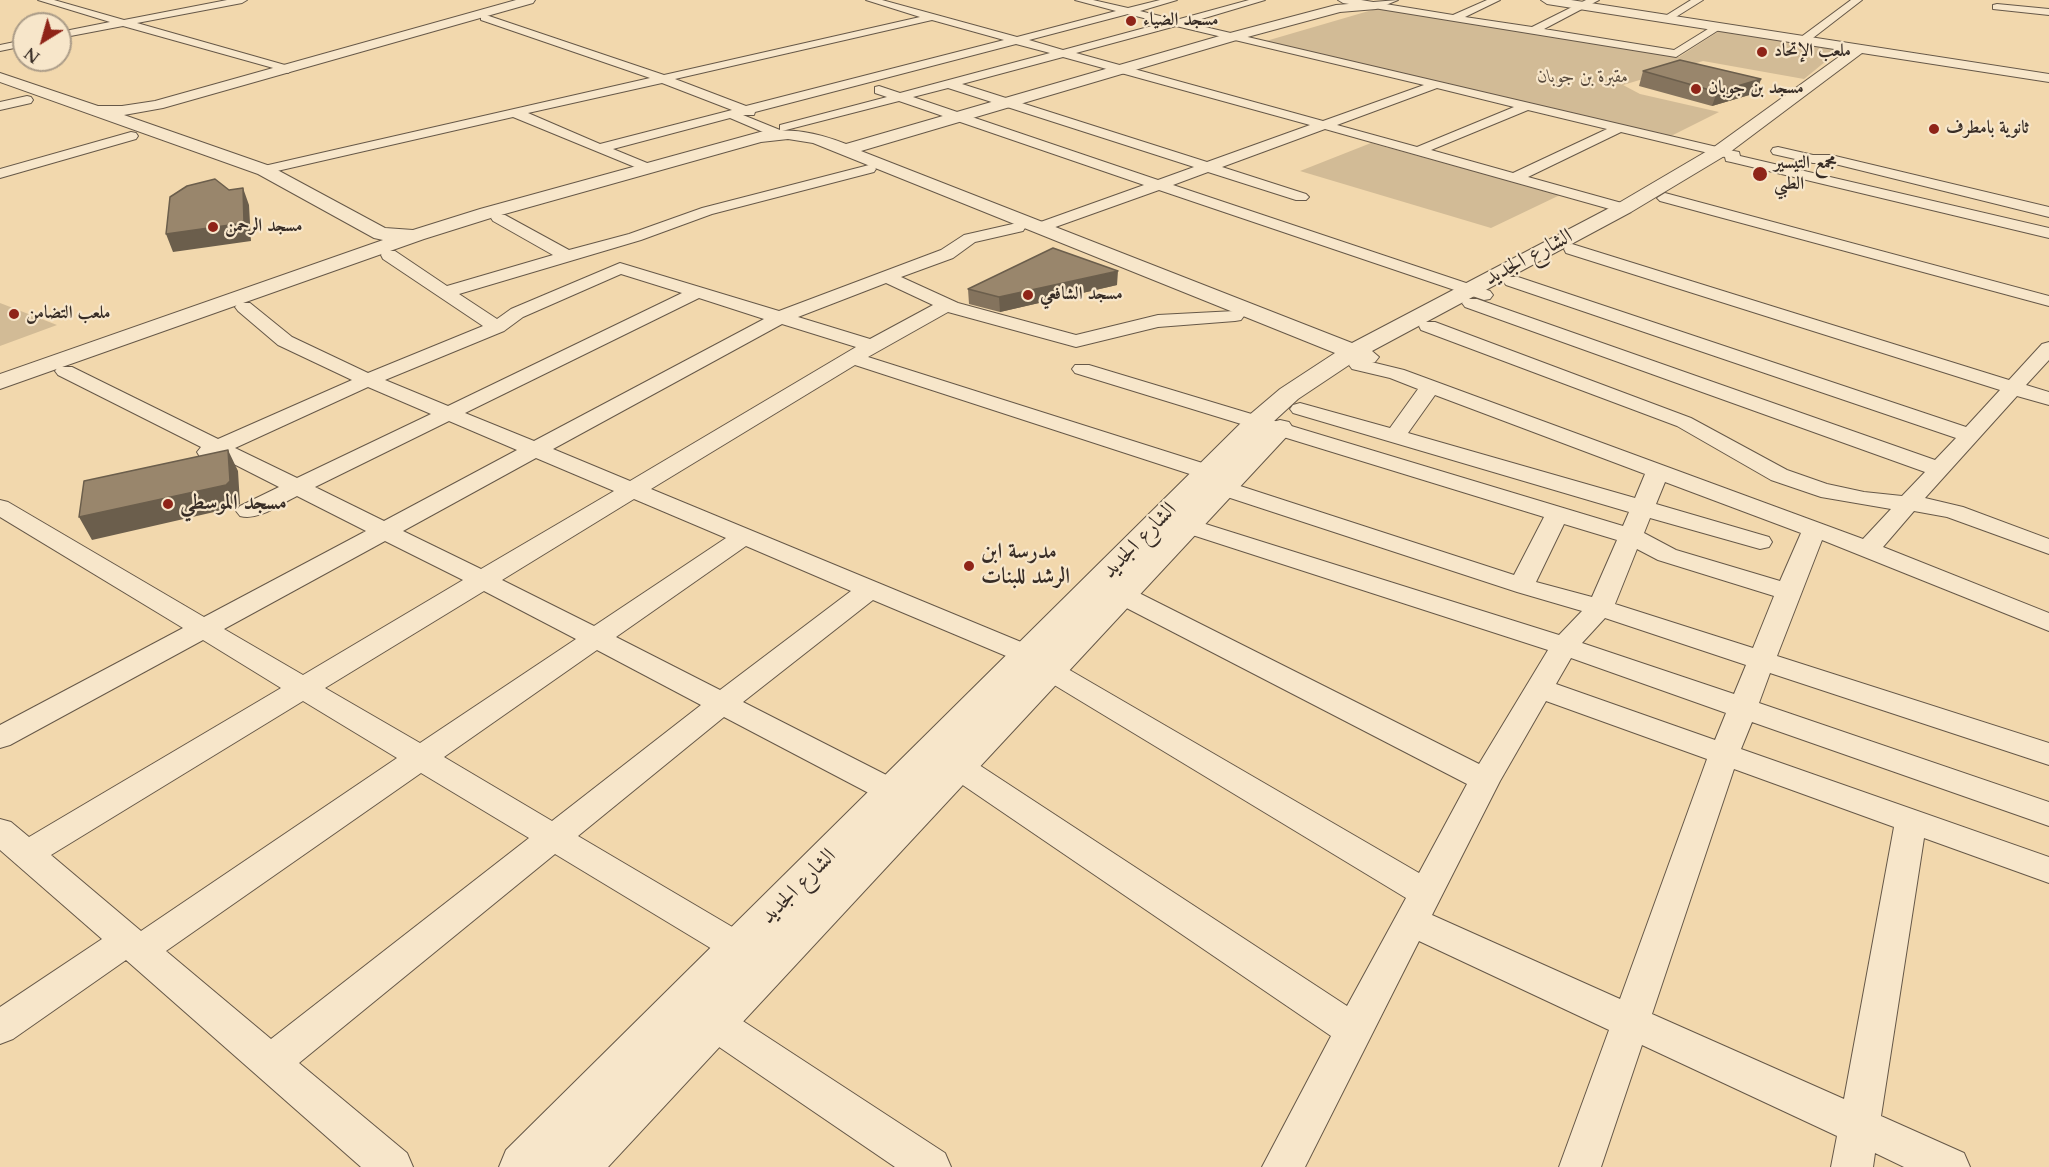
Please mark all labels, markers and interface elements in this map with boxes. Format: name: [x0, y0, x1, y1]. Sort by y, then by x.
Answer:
place label: مسجد الضياء: [1143, 10, 1219, 32]
north arrow: [12, 12, 72, 72]
marker: مسجد الضياء: [1124, 14, 1138, 28]
place label: ملعب الإتحاد: [1774, 41, 1851, 63]
text: N: [20, 42, 45, 68]
marker: ملعب الإتحاد: [1755, 45, 1769, 59]
park label: مقبرة بن جوبان: [1537, 67, 1629, 89]
place label: مسجد بن جوبان: [1708, 78, 1804, 100]
marker: مسجد بن جوبان: [1689, 82, 1703, 96]
place label: ثانوية بامطرف: [1946, 118, 2029, 140]
marker: ثانوية بامطرف: [1927, 122, 1941, 136]
place label: مجمع التيسير الطبي: [1774, 153, 1837, 195]
marker: مجمع التيسير الطبي: [1751, 165, 1769, 183]
place label: مسجد الرحمن: [225, 216, 302, 238]
marker: مسجد الرحمن: [206, 220, 220, 234]
street label: الشارع الجديد: [1480, 224, 1578, 292]
place label: مسجد الشافعي: [1040, 284, 1123, 306]
marker: مسجد الشافعي: [1021, 288, 1035, 302]
place label: ملعب التضامن: [26, 303, 111, 325]
marker: ملعب التضامن: [7, 307, 21, 321]
place label: مسجد الموسطي: [180, 491, 287, 517]
marker: مسجد الموسطي: [161, 497, 175, 511]
street label: الشارع الجديد: [1097, 497, 1183, 585]
place label: مدرسة ابن الرشد للبنات: [981, 540, 1070, 592]
marker: مدرسة ابن الرشد للبنات: [962, 559, 976, 573]
street label: الشارع الجديد: [756, 844, 842, 930]

